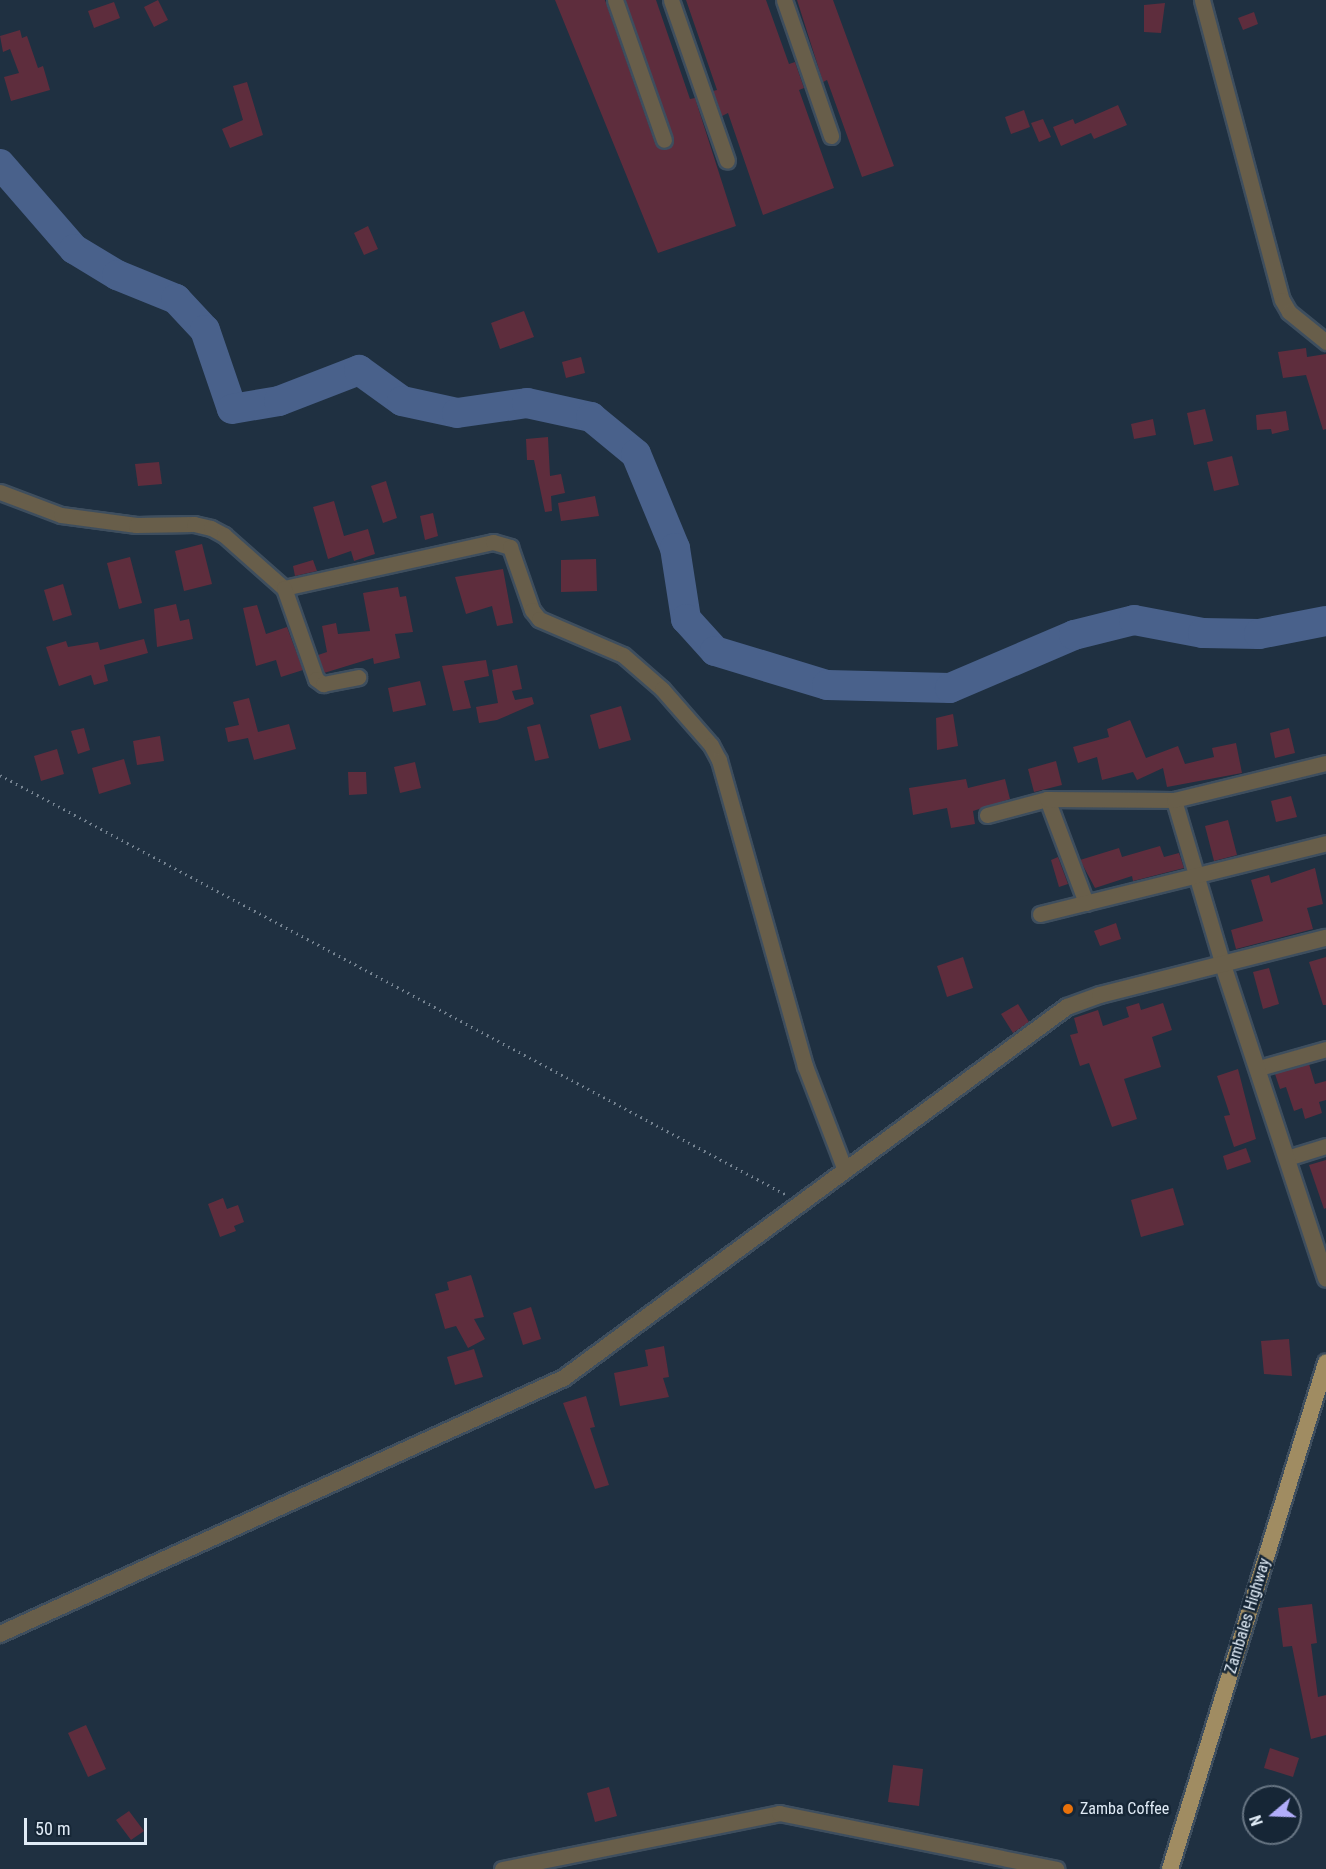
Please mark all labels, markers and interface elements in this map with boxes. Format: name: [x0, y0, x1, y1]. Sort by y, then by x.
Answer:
street label: Zambales Highway: [1221, 1556, 1275, 1676]
north arrow: [1242, 1785, 1302, 1845]
place label: Zamba Coffee: [1080, 1799, 1169, 1819]
marker: Zamba Coffee: [1061, 1802, 1075, 1816]
scale bar: [27, 1806, 150, 1844]
text: N: [1246, 1813, 1267, 1828]
text: 50 m: [35, 1818, 70, 1839]

